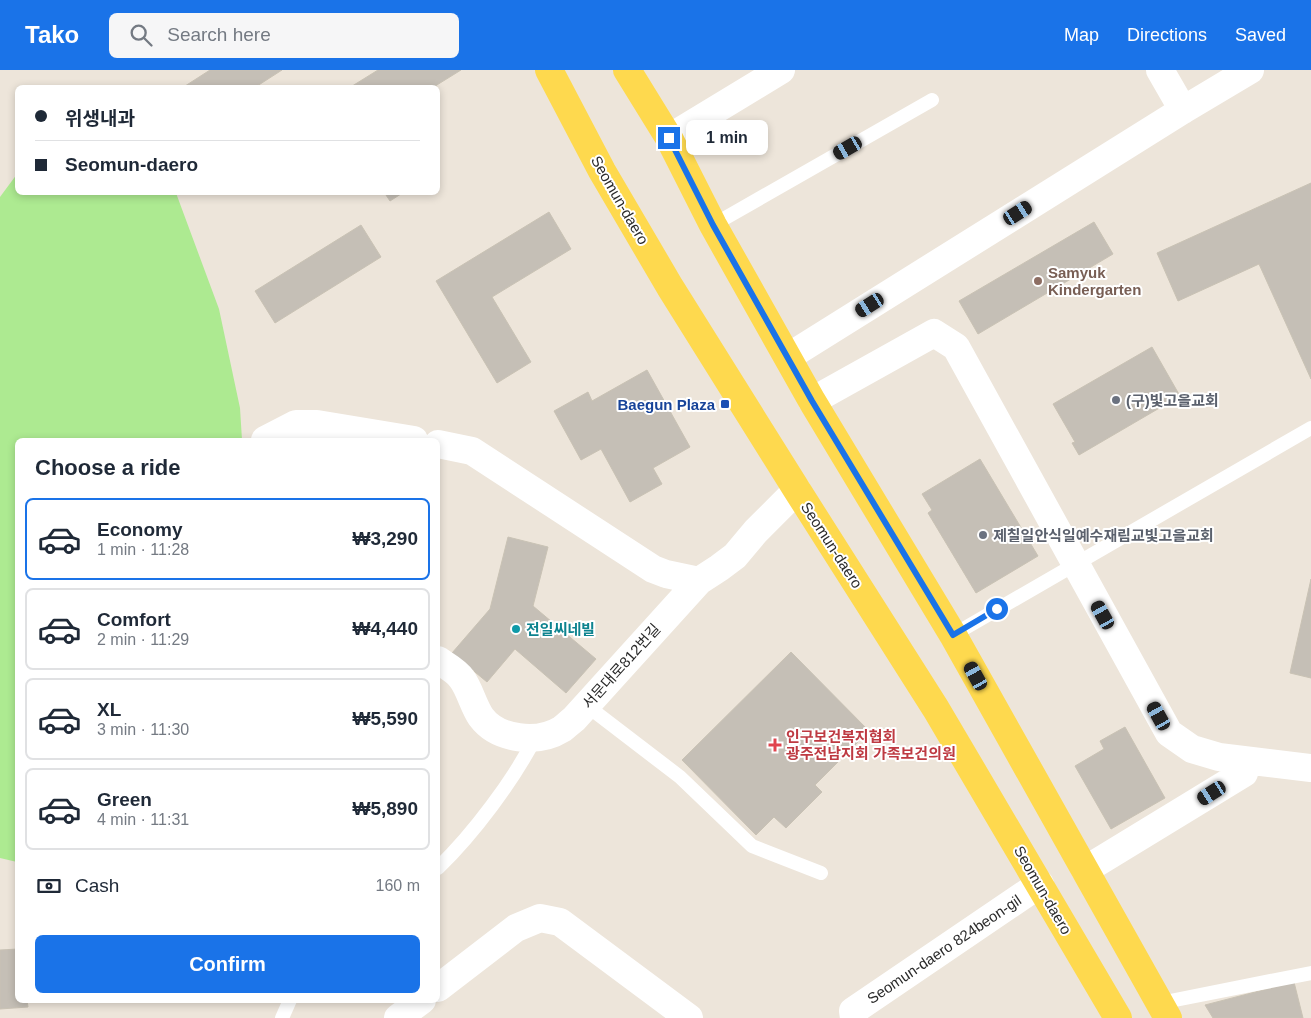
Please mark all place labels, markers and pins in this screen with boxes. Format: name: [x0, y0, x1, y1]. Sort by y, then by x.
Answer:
place label: Samyuk Kindergarten: [1048, 264, 1141, 298]
marker: Samyuk Kindergarten: [1032, 275, 1044, 287]
place label: (구)빛고을교회: [1126, 392, 1219, 409]
marker: (구)빛고을교회: [1110, 394, 1122, 406]
place label: Baegun Plaza: [617, 396, 716, 413]
marker: Baegun Plaza: [719, 398, 731, 410]
place label: 제칠일안식일예수재림교빛고을교회: [993, 527, 1214, 544]
marker: 제칠일안식일예수재림교빛고을교회: [977, 529, 989, 541]
place label: 전일씨네빌: [526, 621, 595, 638]
marker: 전일씨네빌: [510, 623, 522, 635]
place label: 인구보건복지협회 광주전남지회 가족보건의원: [786, 728, 956, 762]
marker: 인구보건복지협회 광주전남지회 가족보건의원: [768, 738, 782, 752]

